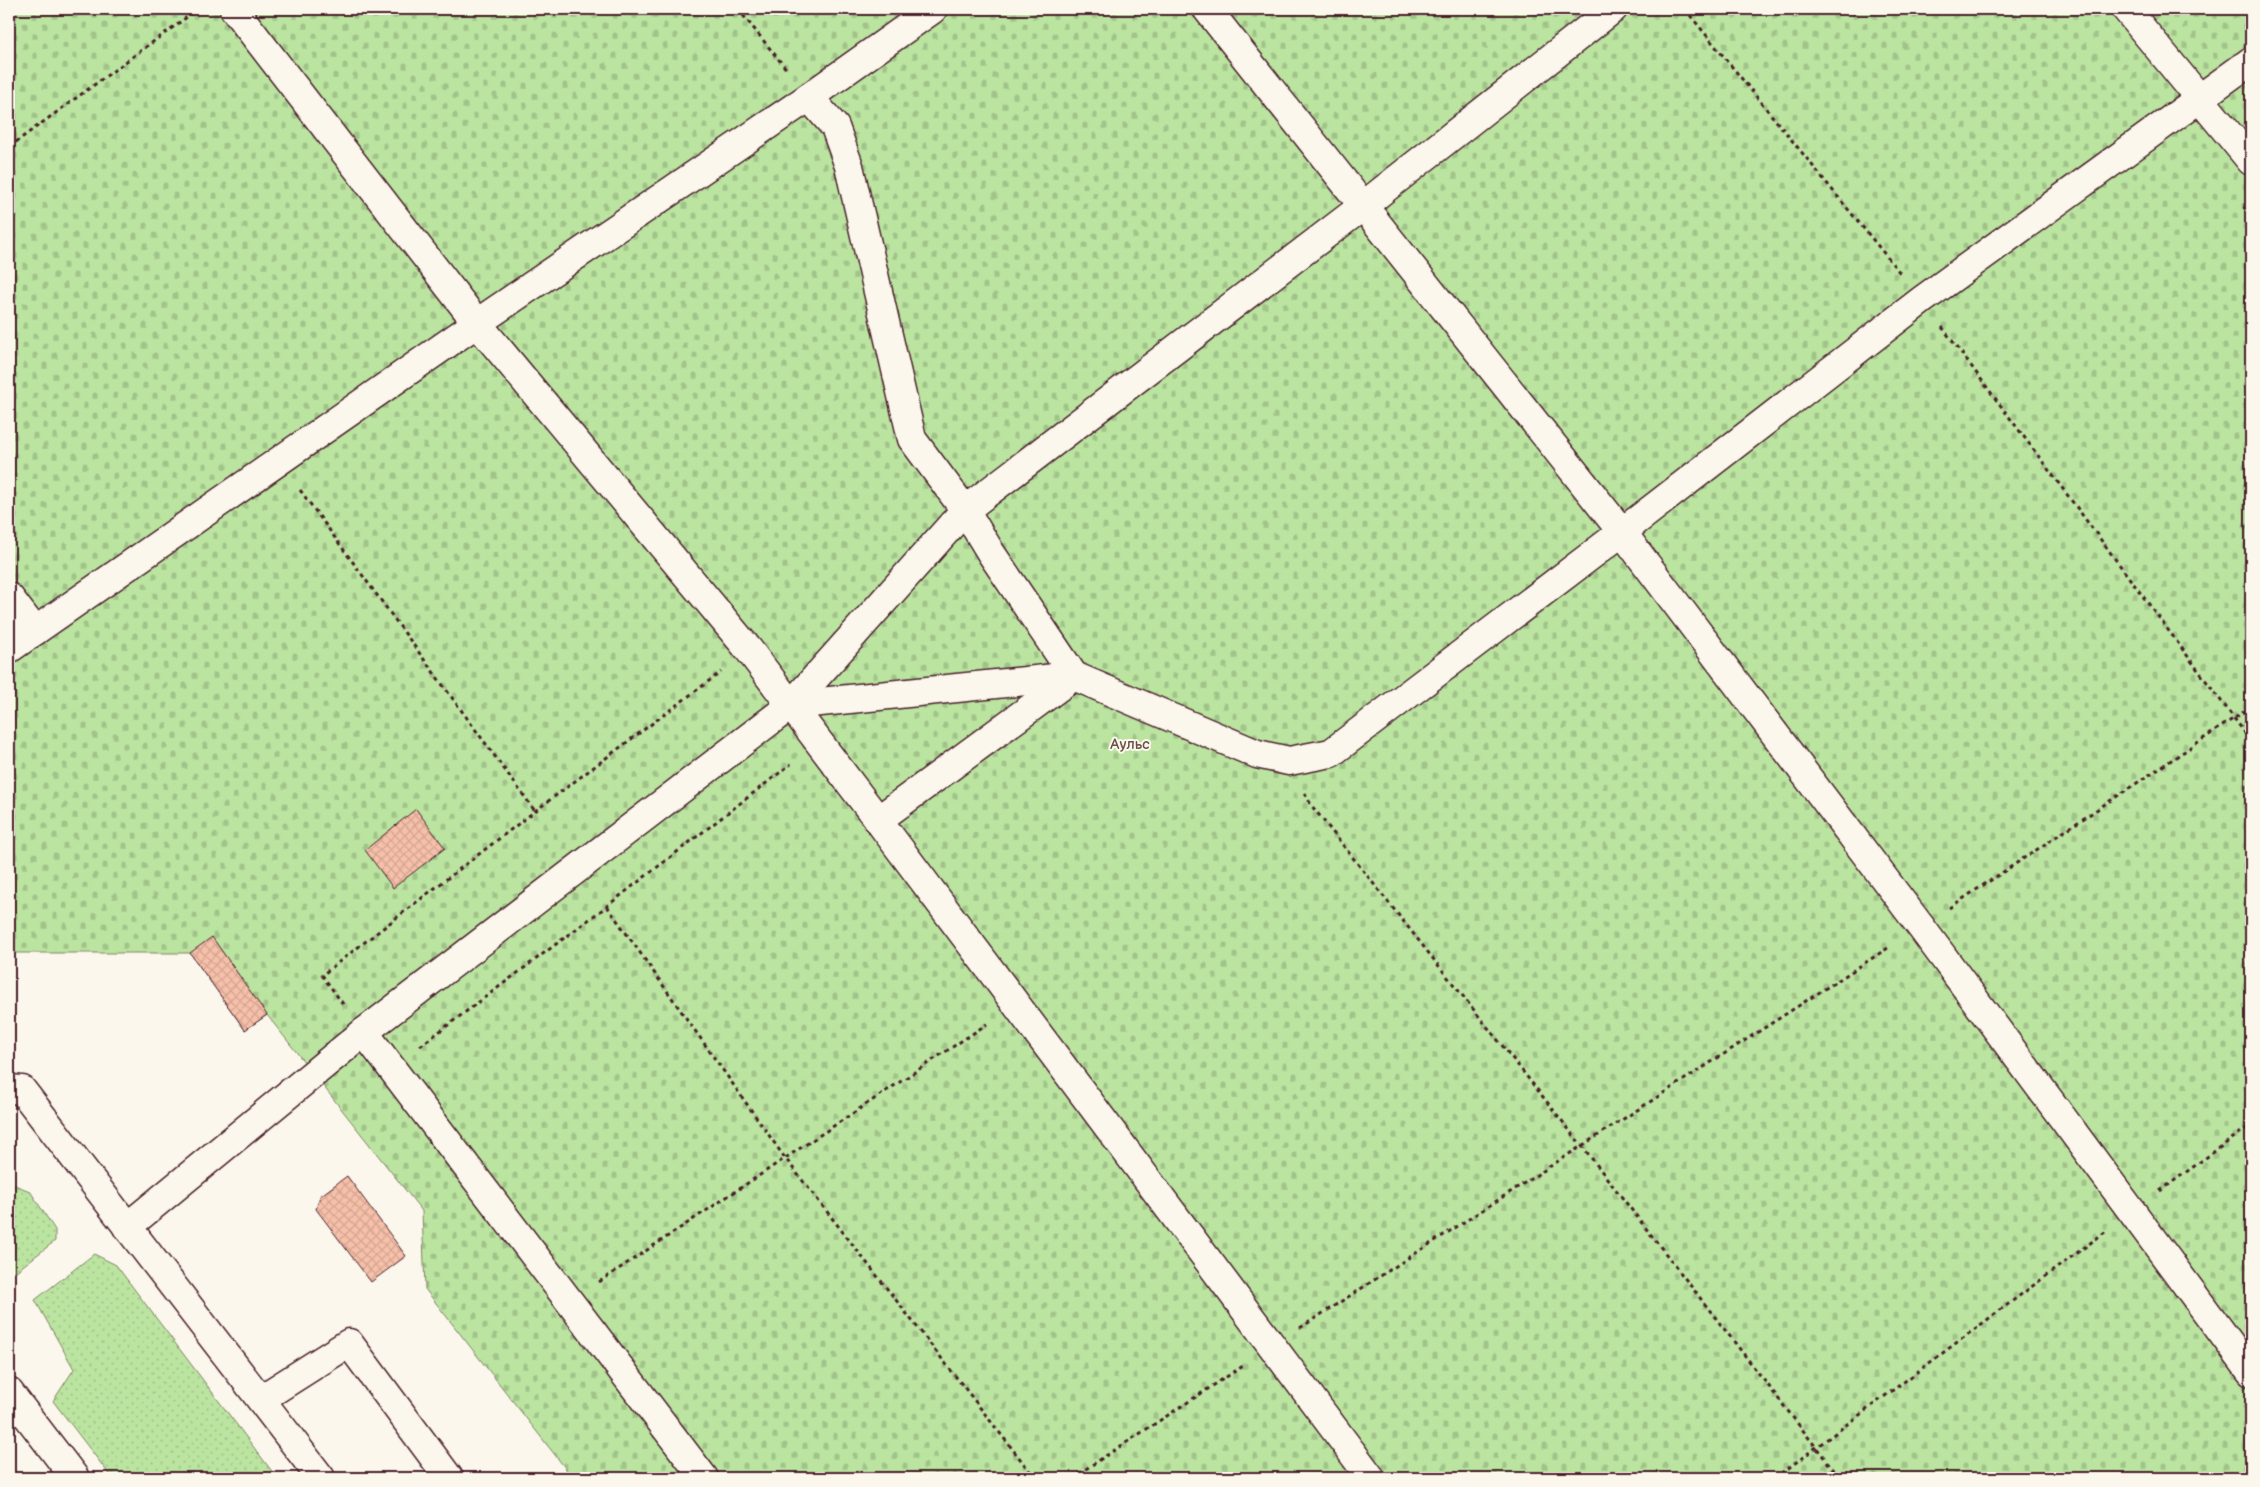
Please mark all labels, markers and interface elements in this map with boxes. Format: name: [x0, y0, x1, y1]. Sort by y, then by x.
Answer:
park label: Аульс: [1109, 735, 1150, 754]

